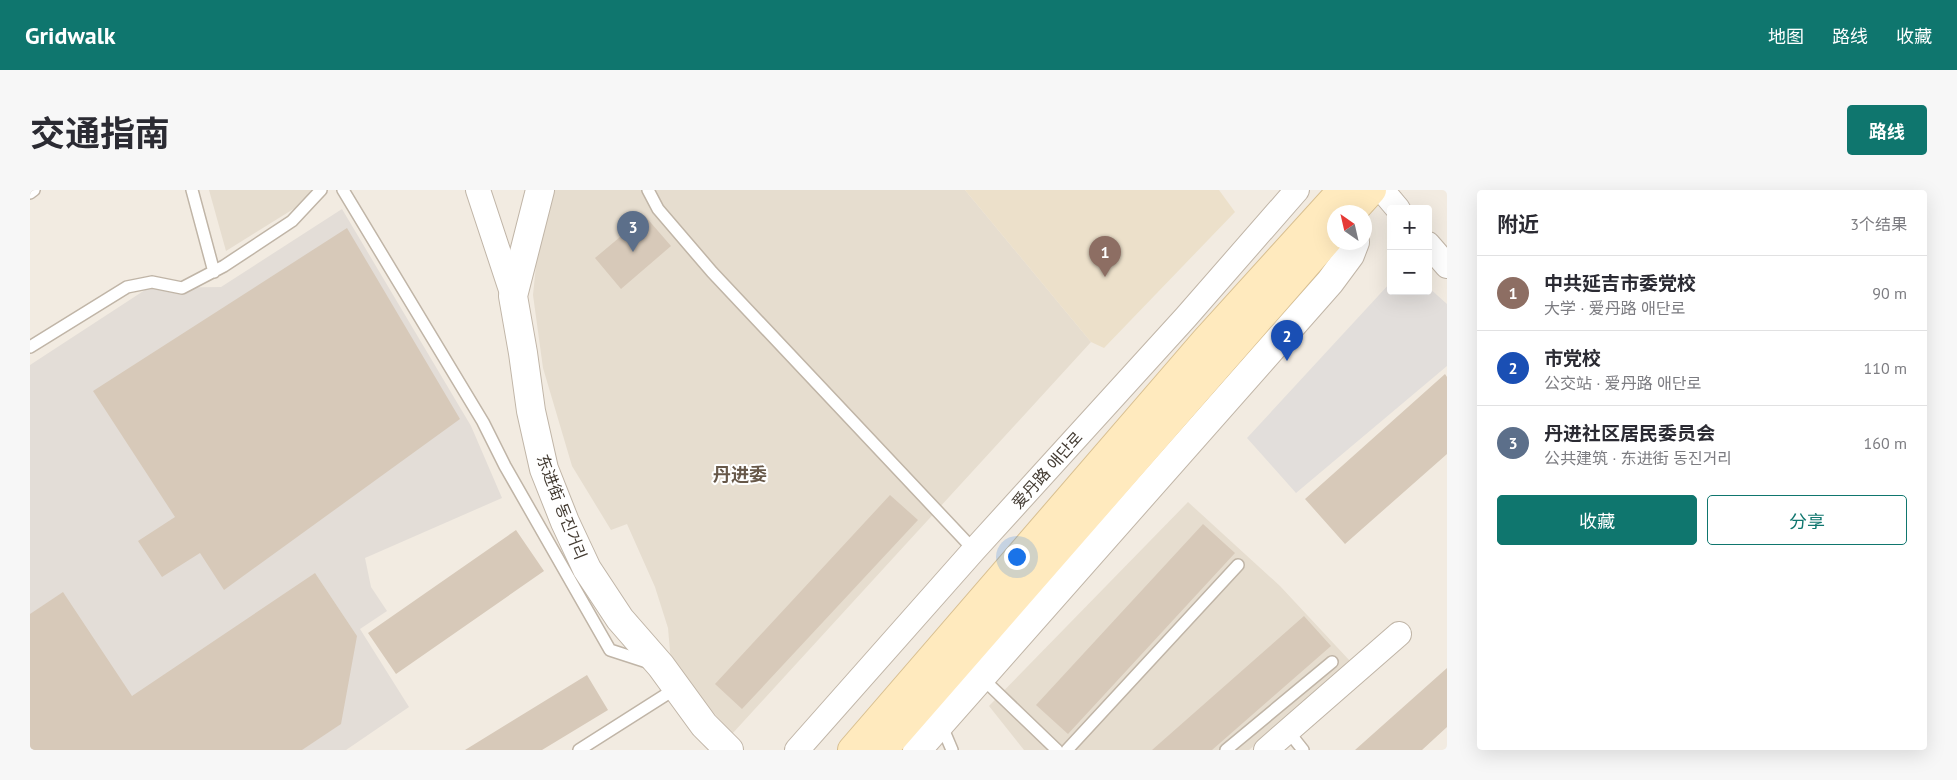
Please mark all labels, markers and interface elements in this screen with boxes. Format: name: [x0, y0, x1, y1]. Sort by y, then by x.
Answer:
text: Gridwalk: [25, 20, 115, 51]
text: 地图: [1768, 25, 1804, 48]
text: 路线: [1832, 25, 1868, 48]
text: 收藏: [1896, 25, 1932, 48]
button: 路线: [1847, 105, 1927, 155]
text: 交通指南: [30, 110, 170, 156]
north arrow: [1327, 205, 1372, 250]
map controls: [1387, 205, 1432, 295]
button: +: [1387, 205, 1432, 250]
pin: 3: [617, 211, 649, 252]
text: 附近: [1497, 211, 1539, 238]
text: 3个结果: [1850, 214, 1907, 234]
pin: 1: [1089, 236, 1121, 277]
button: −: [1387, 250, 1432, 295]
text: 中共延吉市委党校: [1544, 271, 1696, 295]
text: 1: [1508, 283, 1518, 303]
text: 90 m: [1872, 283, 1907, 303]
text: 大学 · 爱丹路 애단로: [1544, 298, 1685, 318]
pin: 2: [1271, 320, 1303, 361]
text: 市党校: [1544, 346, 1601, 370]
text: 2: [1508, 358, 1518, 378]
text: 110 m: [1864, 358, 1907, 378]
text: 公交站 · 爱丹路 애단로: [1544, 373, 1701, 393]
text: 丹进社区居民委员会: [1544, 421, 1715, 445]
street label: 爱丹路 애단로: [1007, 427, 1087, 513]
text: 3: [1508, 433, 1518, 453]
text: 160 m: [1864, 433, 1907, 453]
text: 公共建筑 · 东进街 동진거리: [1544, 448, 1732, 468]
street label: 东进街 동진거리: [533, 452, 591, 562]
district label: 丹进委: [713, 463, 767, 486]
button: 收藏: [1497, 495, 1697, 545]
button: 分享: [1707, 495, 1907, 545]
your location: [1004, 544, 1030, 570]

